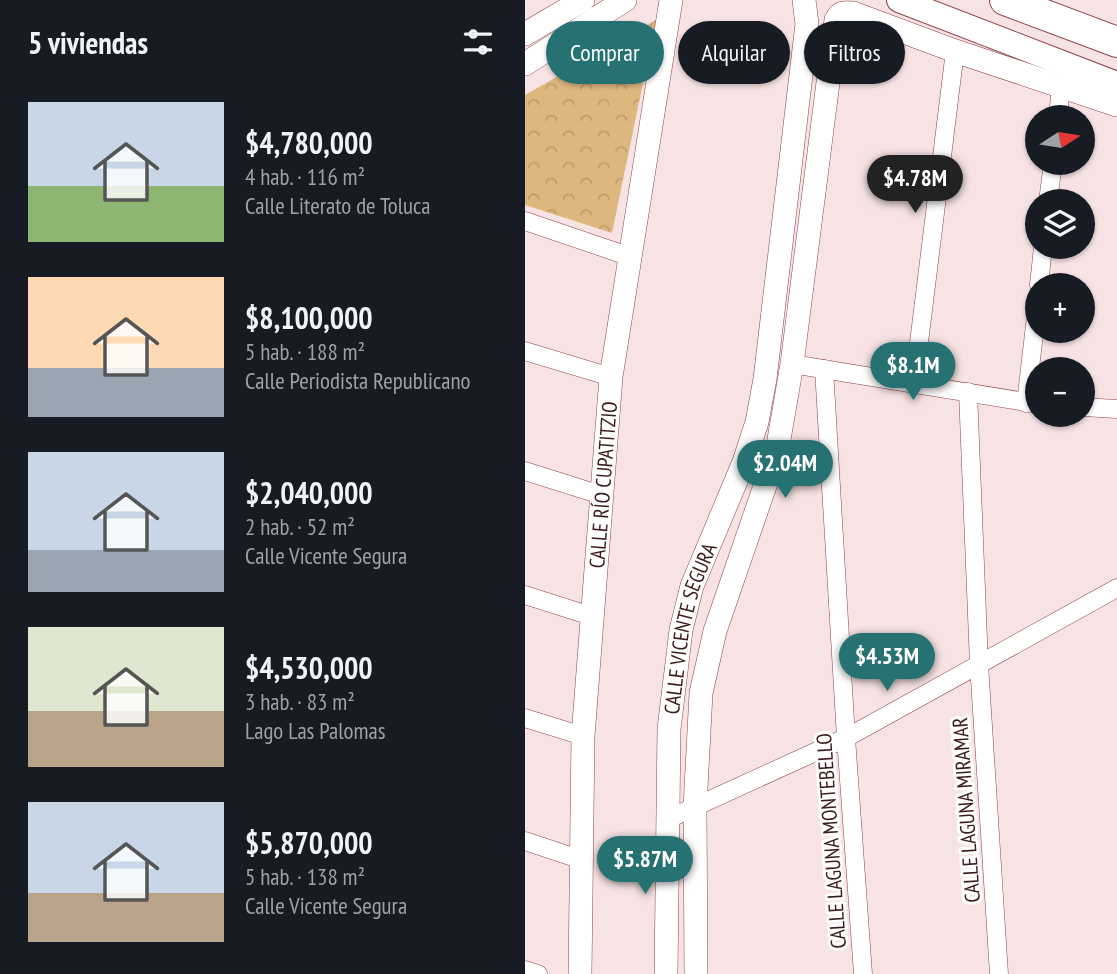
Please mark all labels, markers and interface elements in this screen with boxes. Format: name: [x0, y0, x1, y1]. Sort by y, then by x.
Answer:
chip: Comprar: [546, 21, 664, 84]
chip: Alquilar: [678, 21, 790, 84]
chip: Filtros: [804, 21, 905, 84]
text: 5 viviendas: [28, 23, 148, 62]
icon: filters: [459, 23, 497, 61]
north arrow: [1025, 105, 1095, 175]
map controls: [1025, 105, 1095, 427]
text: $4,780,000: [245, 123, 373, 162]
icon: home: [84, 130, 168, 214]
pin: $4.78M: [858, 156, 972, 215]
text: 4 hab. · 116 m²: [245, 162, 365, 191]
text: $4.78M: [883, 163, 947, 192]
button: layers: [1025, 189, 1095, 259]
text: Calle Literato de Toluca: [245, 191, 430, 220]
button: +: [1025, 273, 1095, 343]
text: $8,100,000: [245, 298, 373, 337]
icon: home: [84, 305, 168, 389]
text: 5 hab. · 188 m²: [245, 337, 365, 366]
pin: $8.1M: [864, 342, 962, 402]
text: $8.1M: [886, 350, 940, 379]
button: −: [1025, 357, 1095, 427]
text: Calle Periodista Republicano: [245, 366, 470, 395]
street label: CALLE RÍO CUPATITZIO: [583, 400, 623, 569]
pin: $2.04M: [728, 440, 842, 500]
text: $2.04M: [753, 448, 817, 477]
text: $2,040,000: [245, 473, 373, 512]
icon: home: [84, 480, 168, 564]
text: 2 hab. · 52 m²: [245, 512, 355, 541]
street label: CALLE VICENTE SEGURA: [657, 539, 722, 716]
text: Calle Vicente Segura: [245, 541, 407, 570]
pin: $4.53M: [830, 634, 944, 693]
text: $4.53M: [855, 641, 919, 670]
text: $4,530,000: [245, 648, 373, 687]
icon: home: [84, 655, 168, 739]
text: 3 hab. · 83 m²: [245, 687, 355, 716]
text: Lago Las Palomas: [245, 716, 385, 745]
street label: CALLE LAGUNA MIRAMAR: [946, 716, 986, 904]
street label: CALLE LAGUNA MONTEBELLO: [810, 732, 852, 950]
text: $5,870,000: [245, 823, 373, 862]
icon: home: [84, 830, 168, 914]
pin: $5.87M: [588, 836, 702, 896]
text: $5.87M: [613, 844, 677, 873]
text: 5 hab. · 138 m²: [245, 862, 365, 891]
text: Calle Vicente Segura: [245, 891, 407, 920]

